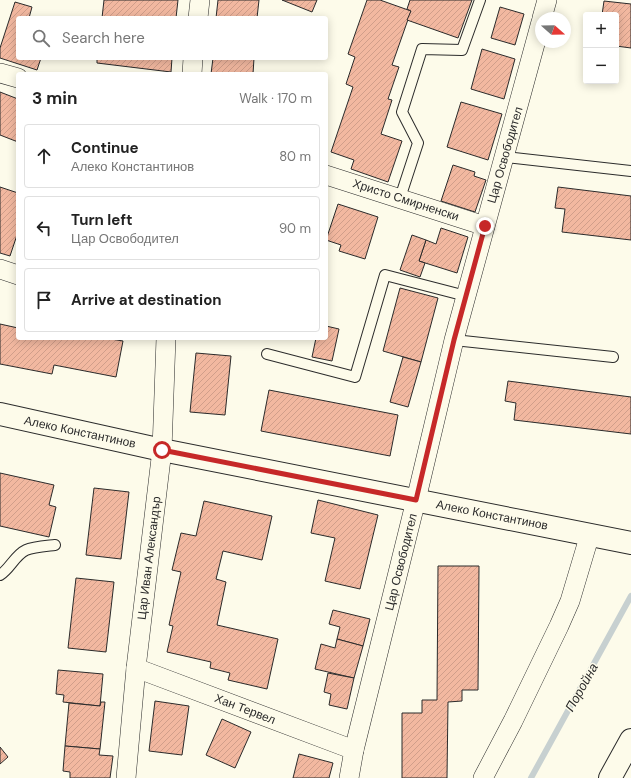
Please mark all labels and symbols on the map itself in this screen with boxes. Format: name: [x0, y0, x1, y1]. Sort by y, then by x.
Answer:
north arrow: [535, 12, 571, 48]
street label: Цар Освободител: [484, 105, 526, 205]
street label: Христо Смирненски: [351, 175, 461, 225]
route end: [476, 217, 494, 235]
street label: Алеко Константинов: [23, 412, 137, 452]
route start: [153, 441, 171, 459]
street label: Цар Иван Александър: [133, 495, 165, 621]
street label: Алеко Константинов: [435, 496, 549, 534]
street label: Цар Освободител: [381, 512, 421, 612]
water label: Поройна: [561, 660, 602, 714]
street label: Хан Тервел: [212, 690, 278, 728]

